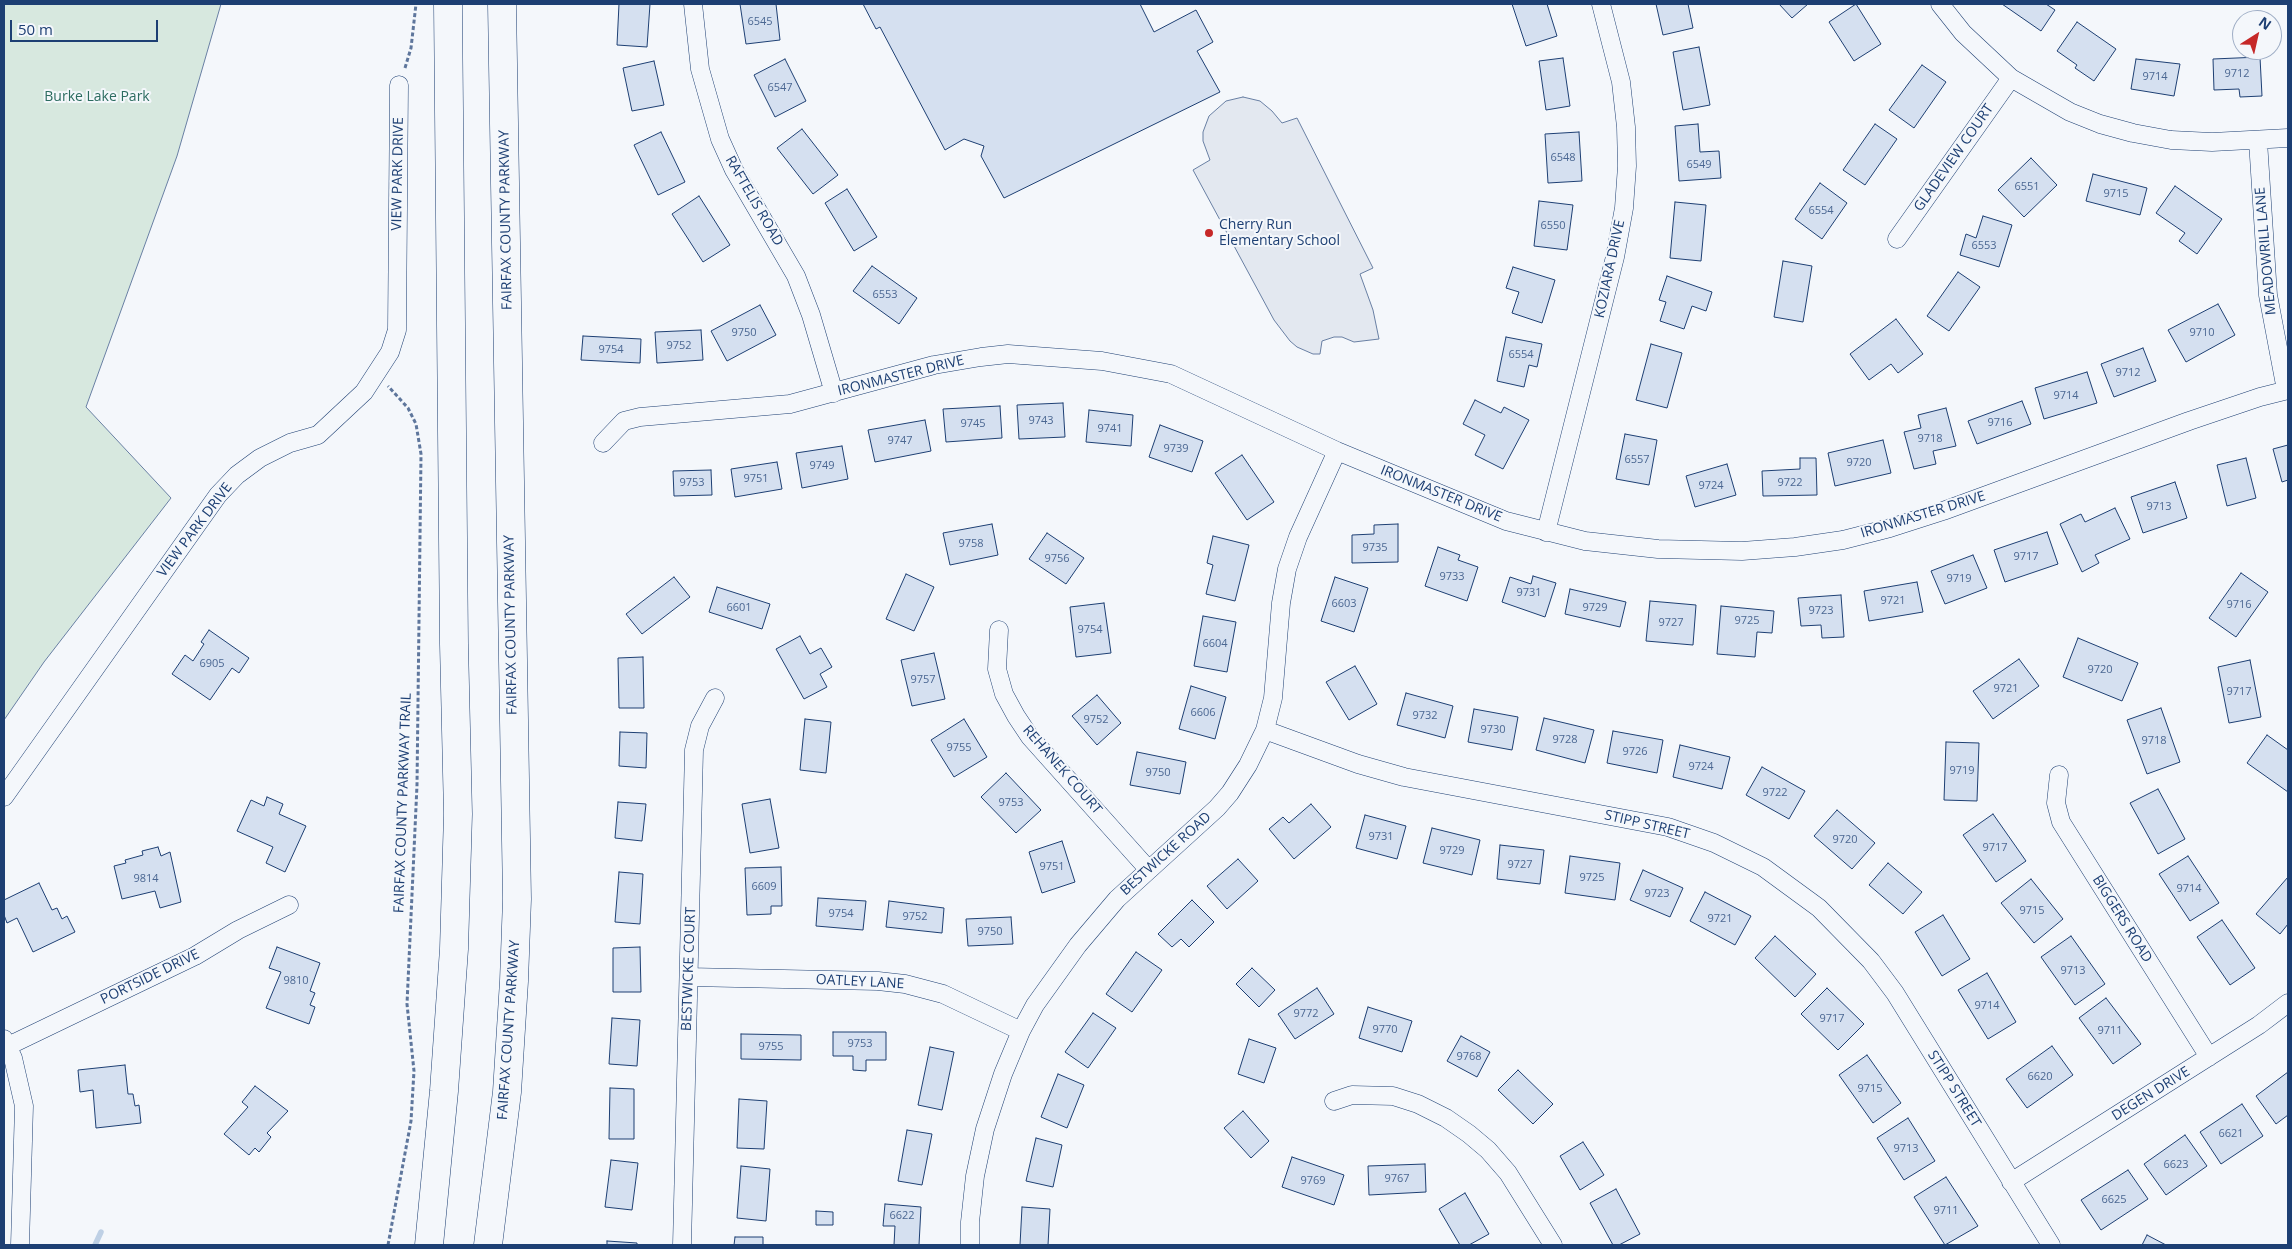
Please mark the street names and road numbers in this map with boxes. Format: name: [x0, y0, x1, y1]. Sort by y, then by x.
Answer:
street label: GLADEVIEW COURT: [1911, 101, 1997, 215]
street label: VIEW PARK DRIVE: [389, 117, 407, 231]
street label: FAIRFAX COUNTY PARKWAY: [496, 130, 516, 310]
street label: RAFTELIS ROAD: [721, 153, 787, 249]
street label: MEADOWRILL LANE: [2252, 186, 2280, 316]
street label: KOZIARA DRIVE: [1591, 218, 1629, 320]
street label: IRONMASTER DRIVE: [836, 352, 966, 400]
street label: IRONMASTER DRIVE: [1378, 462, 1504, 526]
street label: VIEW PARK DRIVE: [154, 480, 236, 580]
street label: IRONMASTER DRIVE: [1859, 488, 1987, 542]
street label: FAIRFAX COUNTY PARKWAY: [501, 535, 521, 715]
street label: FAIRFAX COUNTY PARKWAY TRAIL: [391, 693, 415, 913]
street label: REHANEK COURT: [1019, 722, 1105, 818]
street label: STIPP STREET: [1603, 807, 1691, 843]
street label: BESTWICKE ROAD: [1117, 809, 1215, 899]
street label: BIGGERS ROAD: [2088, 872, 2156, 966]
street label: BESTWICKE COURT: [678, 907, 700, 1031]
street label: FAIRFAX COUNTY PARKWAY: [494, 940, 524, 1120]
street label: PORTSIDE DRIVE: [98, 946, 202, 1008]
street label: OATLEY LANE: [815, 971, 905, 993]
street label: STIPP STREET: [1924, 1048, 1984, 1130]
street label: DEGEN DRIVE: [2109, 1063, 2193, 1125]

